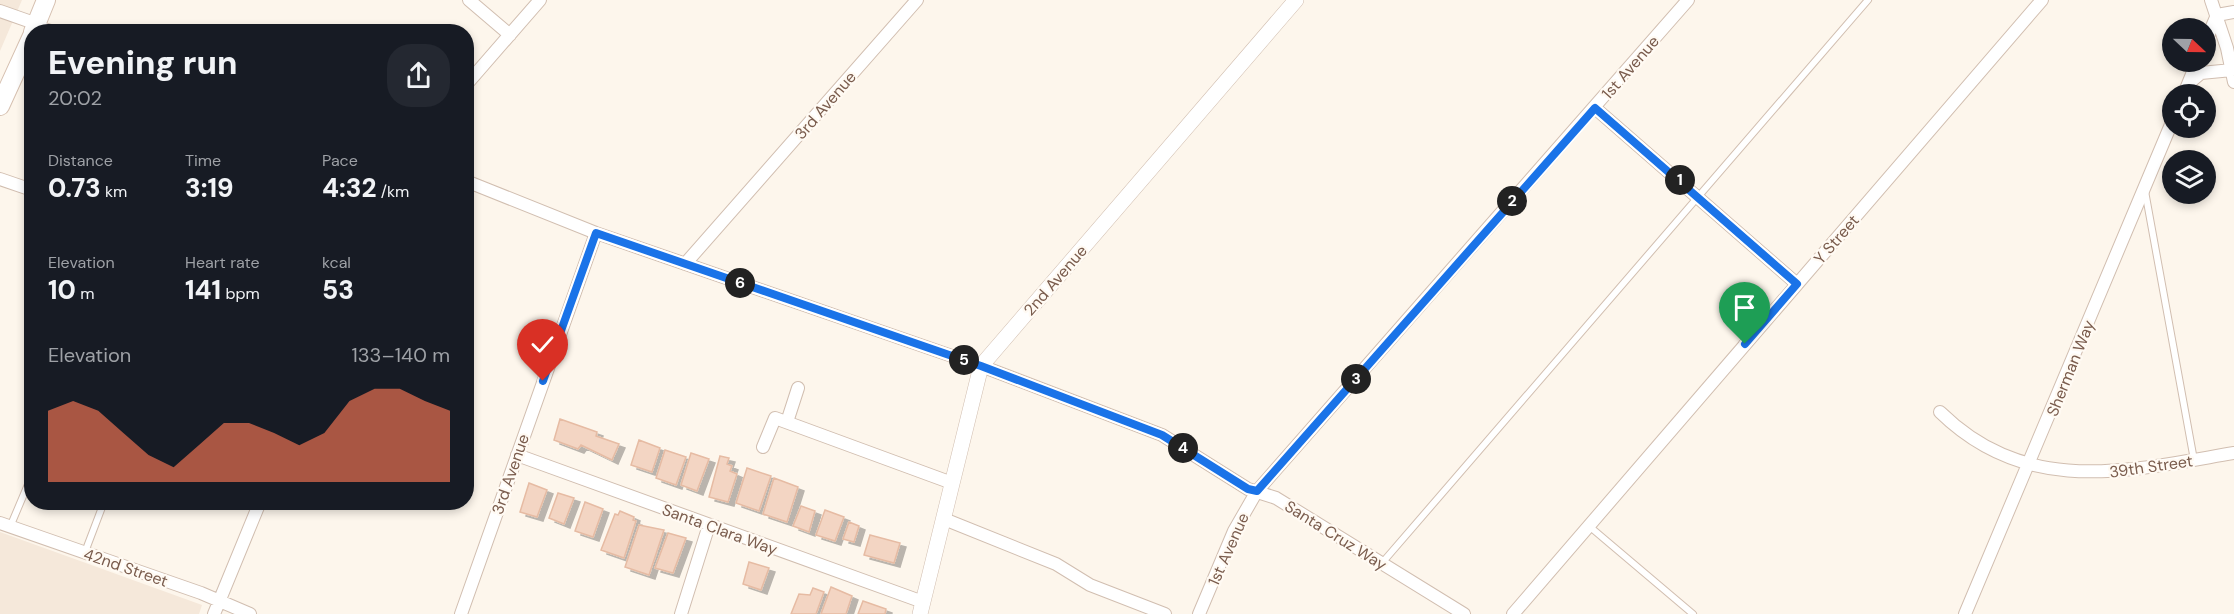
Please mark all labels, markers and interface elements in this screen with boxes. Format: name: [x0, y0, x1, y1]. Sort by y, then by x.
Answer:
north arrow: [2162, 18, 2216, 72]
map controls: [2162, 18, 2216, 204]
street label: 1st Avenue: [1597, 31, 1664, 103]
text: Evening run: [48, 41, 237, 84]
button: share: [387, 44, 450, 107]
street label: 3rd Avenue: [790, 67, 861, 144]
button: locate: [2162, 84, 2216, 138]
text: 20:02: [48, 85, 102, 111]
text: Distance: [48, 150, 113, 171]
text: Time: [185, 150, 221, 171]
text: Pace: [322, 150, 358, 171]
button: layers: [2162, 150, 2216, 204]
pin: 1: [1665, 165, 1695, 195]
text: 1: [1677, 169, 1683, 190]
text: 0.73: [48, 171, 101, 205]
text: 3:19: [185, 171, 234, 205]
text: 4:32: [322, 171, 377, 205]
text: km: [101, 181, 127, 202]
text: /km: [377, 181, 409, 202]
pin: 2: [1497, 186, 1527, 216]
text: 2: [1507, 190, 1517, 211]
street label: Y Street: [1809, 210, 1864, 268]
street label: 2nd Avenue: [1019, 241, 1092, 320]
text: Elevation: [48, 252, 115, 273]
text: Heart rate: [185, 252, 260, 273]
text: kcal: [322, 252, 351, 273]
pin: 6: [725, 268, 755, 298]
text: 6: [735, 272, 745, 293]
text: 10: [48, 273, 76, 307]
text: 141: [185, 273, 221, 307]
text: 53: [322, 273, 354, 307]
pin: [1719, 282, 1770, 344]
text: m: [76, 283, 94, 304]
text: bpm: [221, 283, 260, 304]
icon: arrive: [1728, 291, 1761, 324]
street label: Sherman Way: [2042, 317, 2099, 419]
pin: [517, 319, 568, 381]
icon: check: [526, 328, 559, 361]
text: Elevation: [48, 342, 131, 368]
text: 133–140 m: [352, 342, 450, 368]
pin: 5: [949, 345, 979, 375]
text: 5: [959, 349, 969, 370]
pin: 3: [1341, 364, 1371, 394]
text: 3: [1351, 368, 1361, 389]
street label: 3rd Avenue: [487, 431, 534, 517]
pin: 4: [1168, 433, 1198, 463]
text: 4: [1178, 437, 1188, 458]
street label: 39th Street: [2108, 450, 2194, 483]
street label: Santa Cruz Way: [1281, 496, 1391, 575]
street label: Santa Clara Way: [659, 499, 780, 560]
street label: 1st Avenue: [1203, 509, 1254, 589]
street label: 42nd Street: [81, 543, 171, 592]

